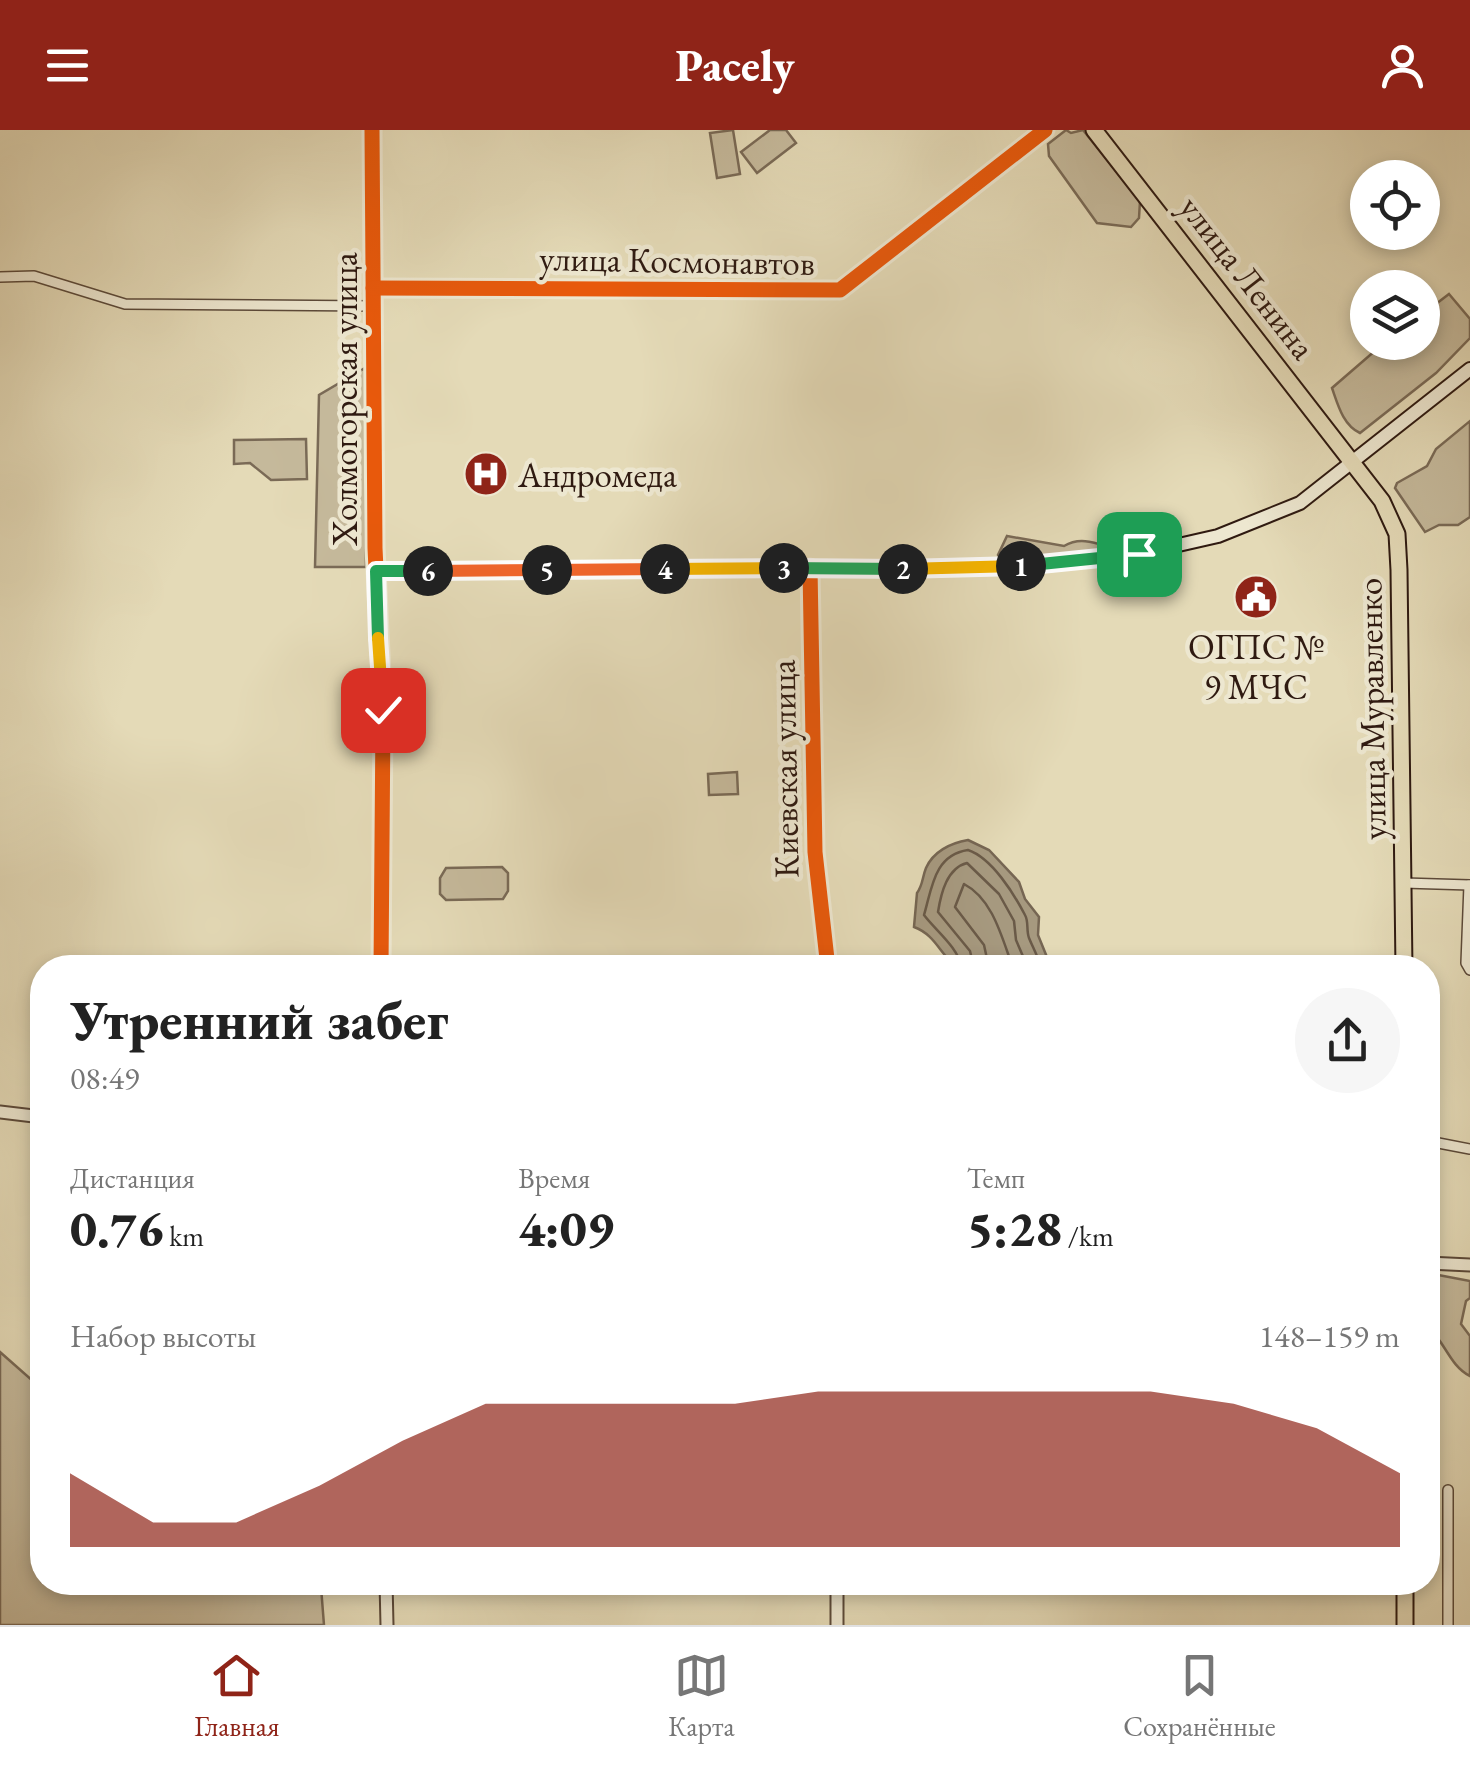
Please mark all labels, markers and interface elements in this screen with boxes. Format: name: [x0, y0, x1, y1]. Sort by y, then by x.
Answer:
text: Pacely: [675, 36, 795, 94]
icon: menu: [40, 38, 95, 93]
icon: person: [1375, 38, 1430, 93]
map controls: [1350, 160, 1440, 360]
button: locate: [1350, 160, 1440, 250]
street label: улица Ленина: [1169, 186, 1326, 369]
street label: улица Космонавтов: [539, 235, 815, 286]
street label: Холмогорская улица: [322, 252, 368, 547]
button: layers: [1350, 270, 1440, 360]
hospital icon: Андромеда: [463, 451, 509, 497]
place label: Андромеда: [517, 452, 677, 498]
pin: [1097, 512, 1182, 597]
icon: arrive: [1112, 527, 1167, 582]
pin: 1: [996, 541, 1046, 591]
pin: 3: [759, 543, 809, 593]
pin: 4: [640, 544, 690, 594]
pin: 2: [878, 544, 928, 594]
pin: 5: [522, 545, 572, 595]
pin: 6: [403, 546, 453, 596]
text: 1: [1014, 548, 1028, 584]
text: 3: [777, 550, 791, 586]
text: 4: [658, 551, 672, 587]
text: 2: [896, 551, 910, 587]
text: 5: [540, 552, 554, 588]
text: 6: [421, 553, 435, 589]
public building icon: ОГПС № 9 МЧС: [1233, 574, 1279, 620]
street label: улица Муравленко: [1346, 578, 1397, 840]
place label: ОГПС № 9 МЧС: [1188, 624, 1324, 709]
street label: Киевская улица: [760, 659, 809, 879]
pin: [341, 668, 426, 753]
icon: check: [356, 683, 411, 738]
text: Утренний забег: [70, 984, 449, 1055]
button: share: [1295, 988, 1400, 1093]
text: 08:49: [70, 1057, 139, 1099]
text: Дистанция: [70, 1160, 195, 1196]
text: Время: [518, 1160, 590, 1196]
text: Темп: [967, 1160, 1025, 1196]
text: 0.76: [70, 1196, 164, 1261]
text: 4:09: [518, 1196, 614, 1261]
text: 5:28: [967, 1196, 1062, 1261]
text: km: [164, 1218, 204, 1254]
text: /km: [1062, 1218, 1114, 1254]
text: Набор высоты: [70, 1315, 256, 1357]
text: 148–159 m: [1259, 1315, 1400, 1357]
tab: Главная: [194, 1648, 280, 1744]
tab: Карта: [668, 1648, 735, 1744]
tab: Сохранённые: [1123, 1648, 1276, 1744]

